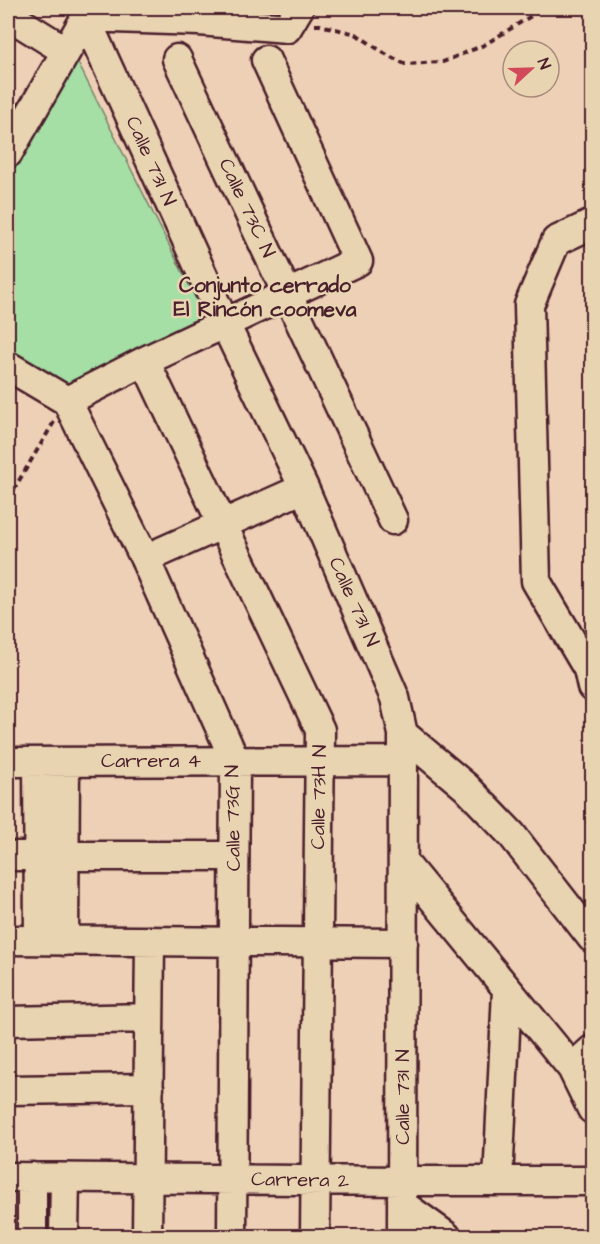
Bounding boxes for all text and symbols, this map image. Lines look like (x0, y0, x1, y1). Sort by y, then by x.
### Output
north arrow (501, 39, 561, 99)
text: N (532, 55, 556, 73)
street label: Calle 73I N (119, 112, 183, 210)
street label: Calle 73C N (212, 154, 282, 262)
district label: Conjunto cerrado El Rincón coomeva (174, 271, 357, 324)
street label: Calle 73I N (322, 553, 386, 651)
street label: Calle 73H N (304, 744, 334, 850)
street label: Carrera 4 (101, 747, 201, 775)
street label: Calle 73G N (218, 765, 248, 871)
street label: Calle 73I N (389, 1049, 417, 1145)
street label: Carrera 2 (251, 1165, 350, 1195)

